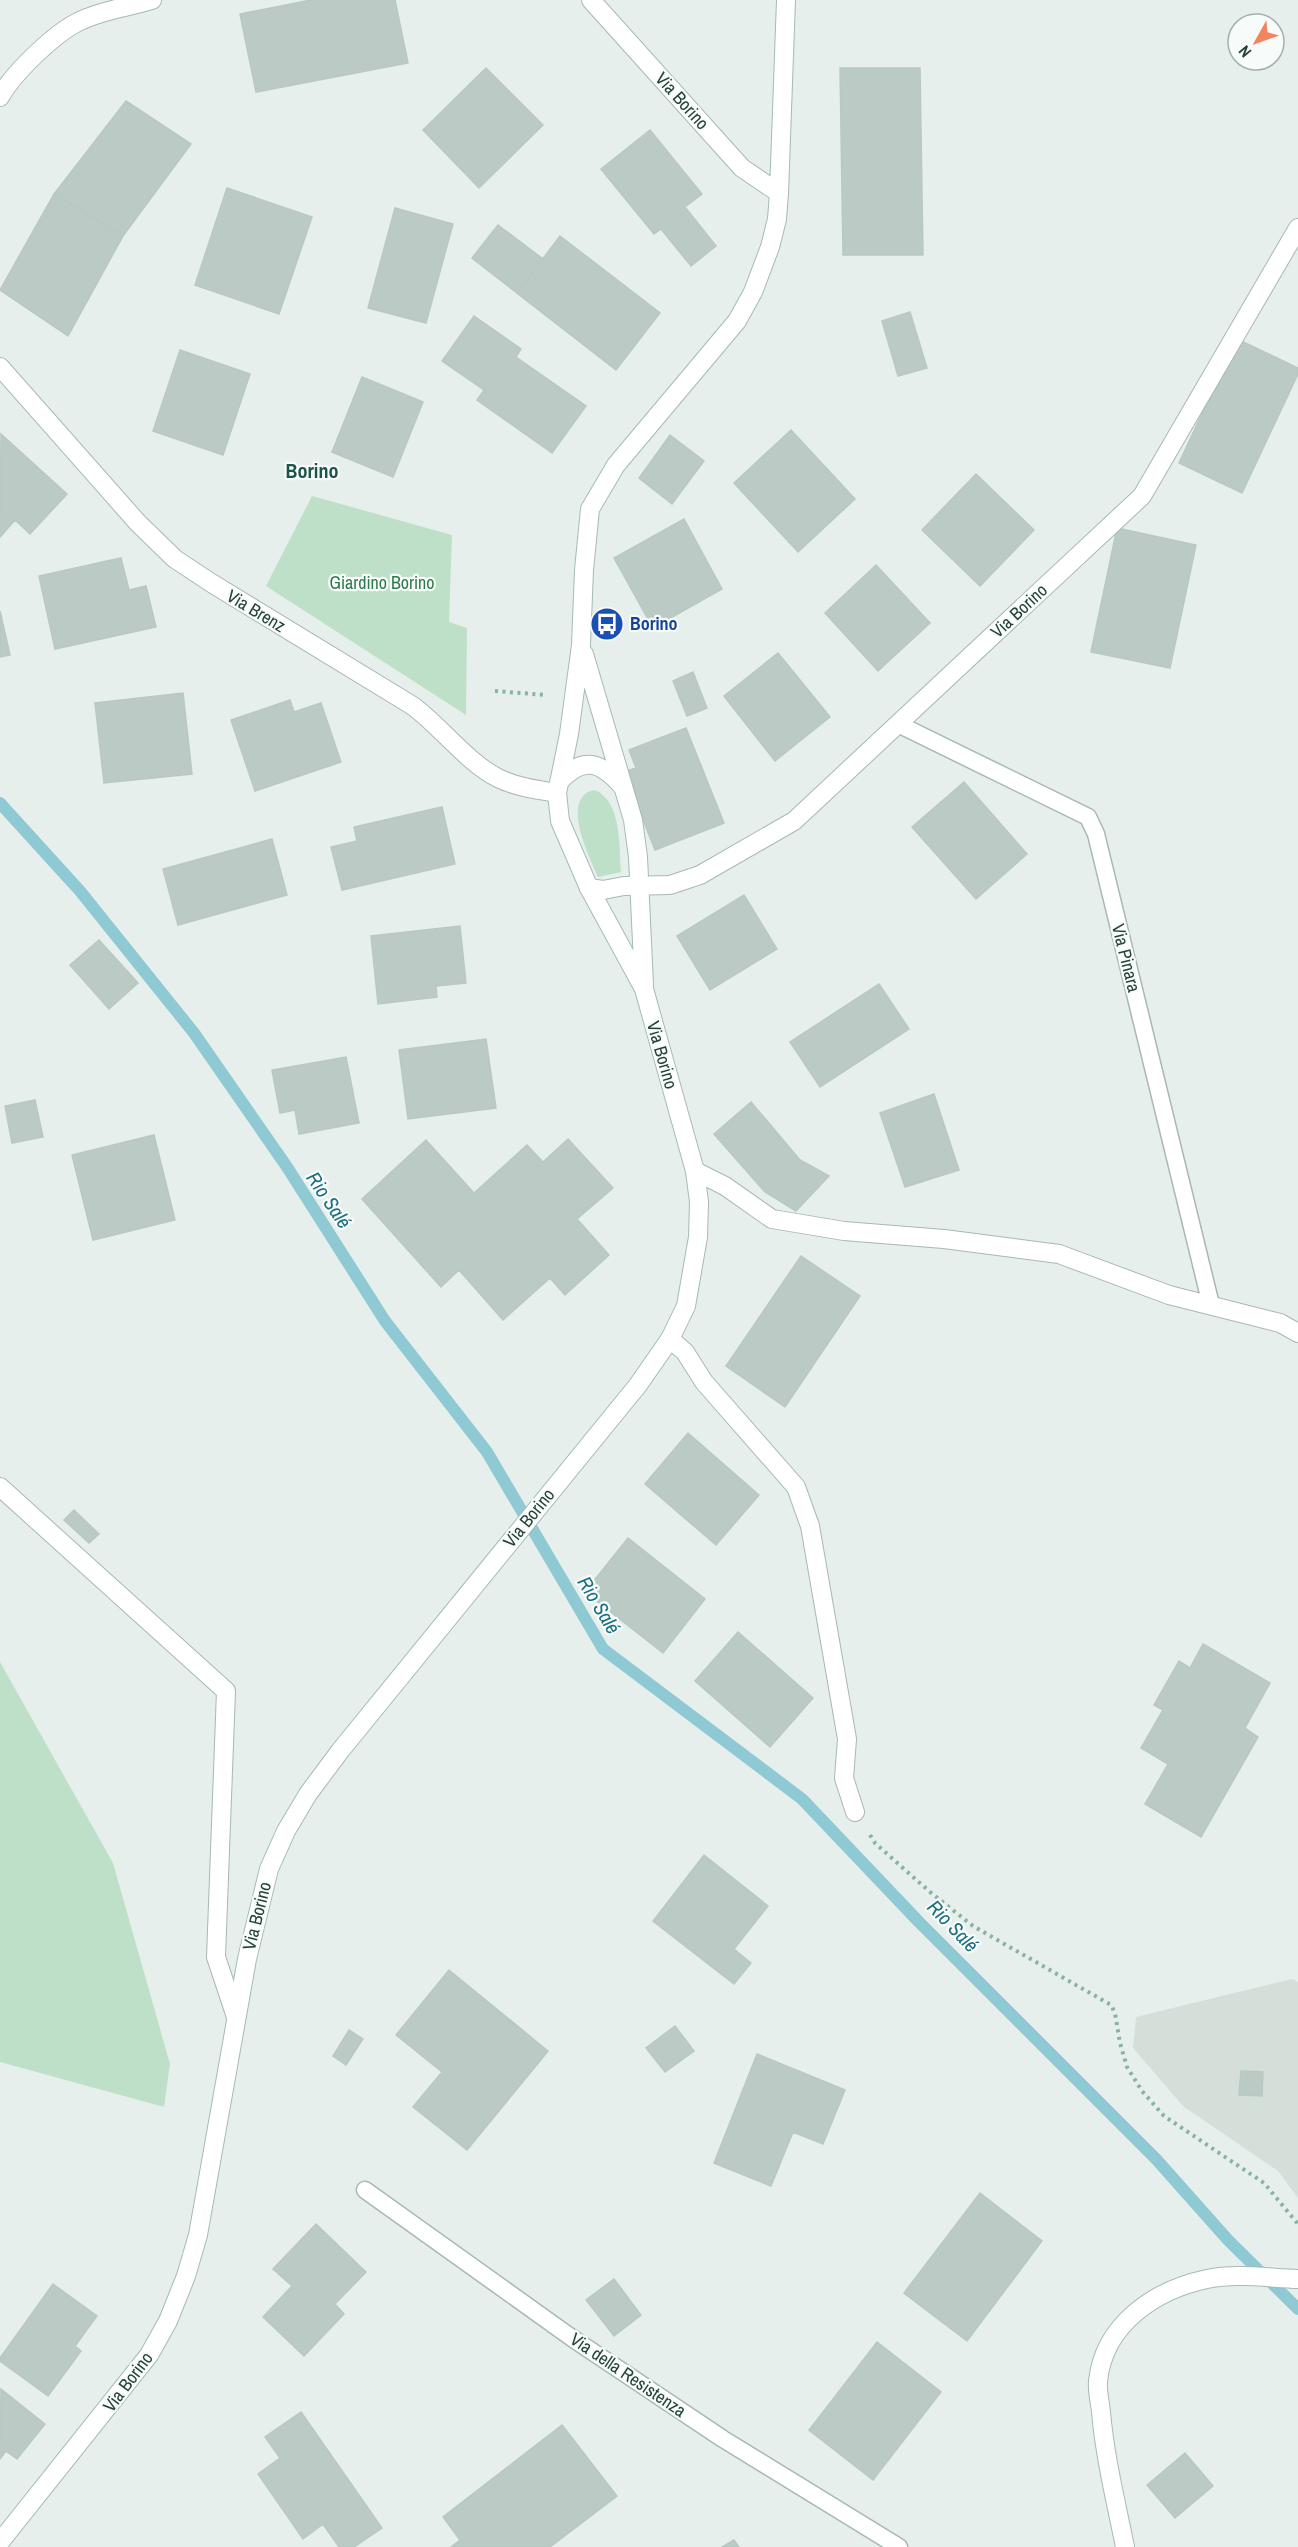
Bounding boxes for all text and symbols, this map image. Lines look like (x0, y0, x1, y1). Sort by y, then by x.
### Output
north arrow (1226, 12, 1286, 72)
text: N (1233, 41, 1256, 62)
street label: Via Borino (650, 66, 715, 135)
district label: Borino (286, 457, 338, 484)
park label: Giardino Borino (329, 570, 435, 595)
street label: Via Borino (985, 578, 1053, 643)
street label: Via Brenz (222, 583, 290, 638)
bus stop icon: Borino (589, 606, 625, 642)
place label: Borino (630, 611, 678, 636)
street label: Via Pinara (1106, 921, 1147, 995)
street label: Via Borino (641, 1018, 684, 1092)
water label: Rio Salé (301, 1166, 358, 1233)
street label: Via Borino (497, 1483, 560, 1553)
water label: Rio Salé (572, 1571, 627, 1639)
street label: Via Borino (236, 1879, 277, 1953)
water label: Rio Salé (922, 1894, 985, 1958)
street label: Via della Resistenza (565, 2326, 691, 2423)
street label: Via Borino (97, 2346, 158, 2417)

